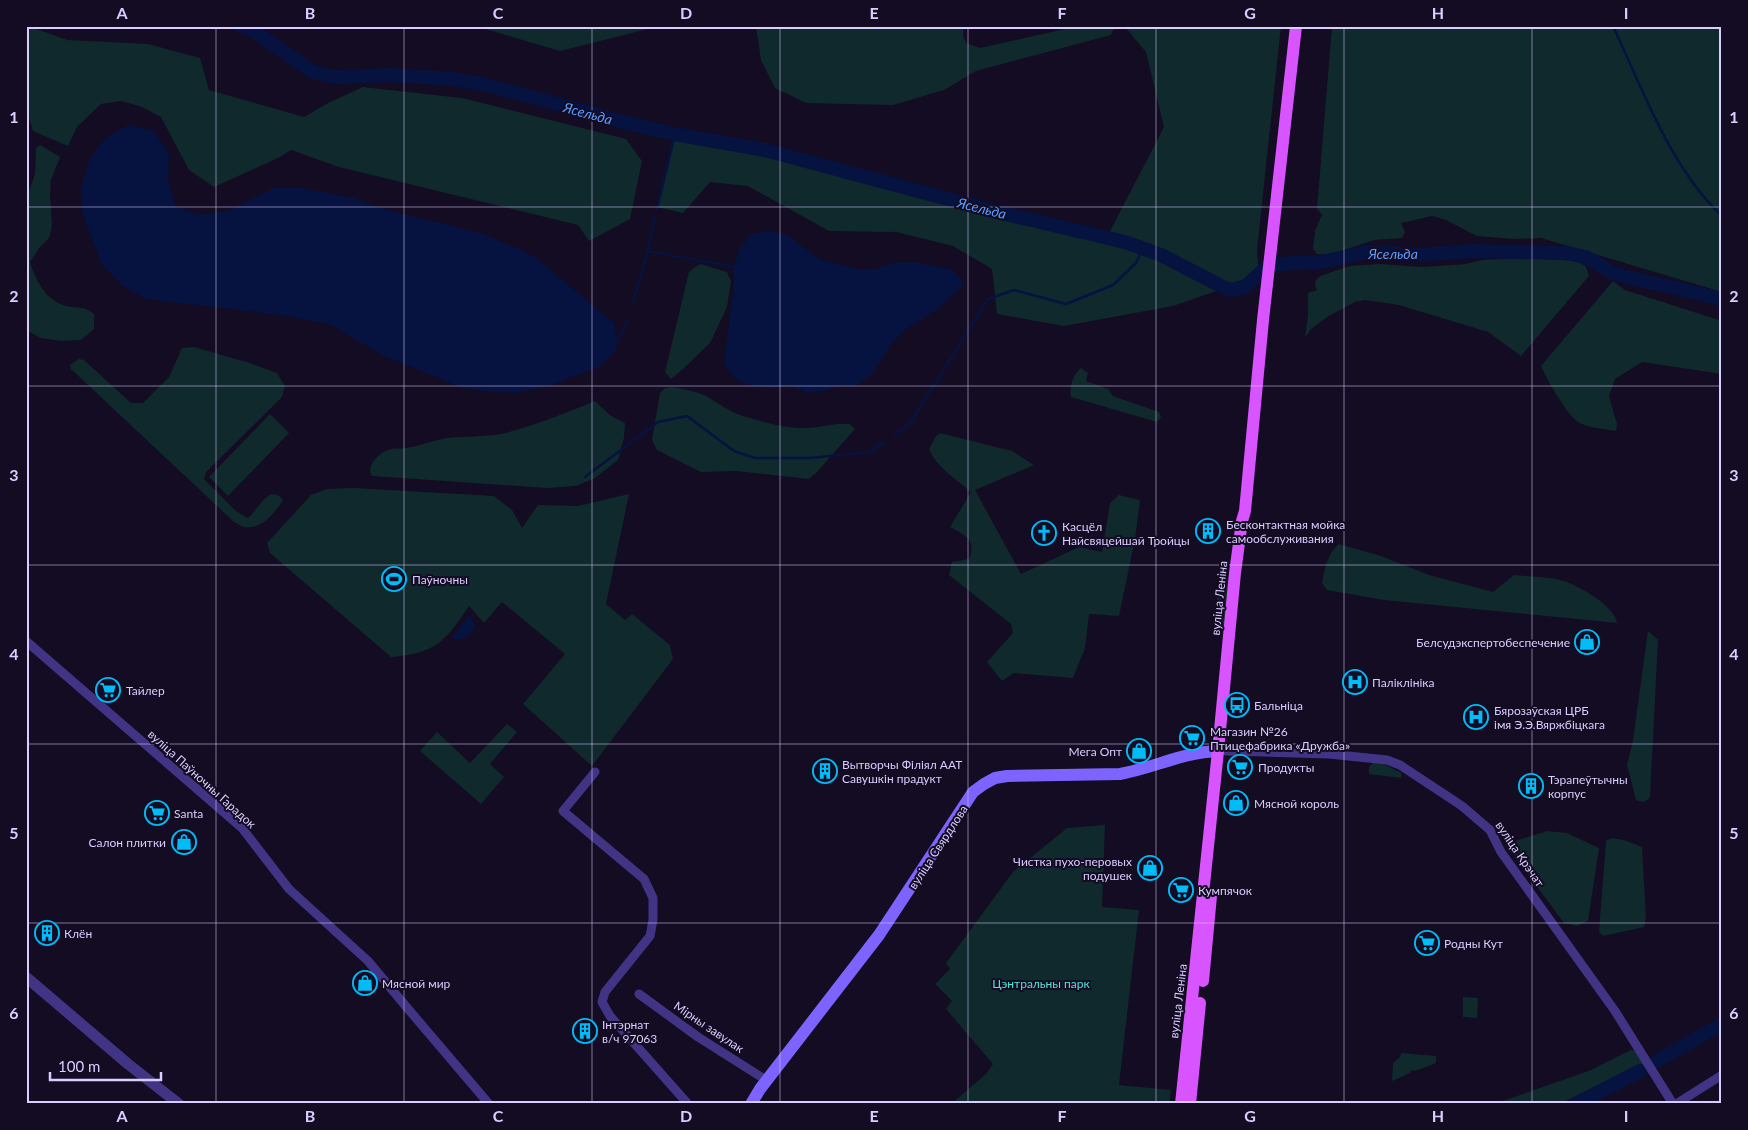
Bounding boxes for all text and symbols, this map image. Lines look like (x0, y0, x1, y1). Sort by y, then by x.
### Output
text: A (115, 3, 128, 22)
text: B (305, 3, 315, 22)
text: C (493, 3, 504, 22)
text: D (680, 3, 692, 22)
text: E (869, 3, 879, 22)
text: F (1057, 3, 1067, 22)
text: G (1244, 3, 1256, 22)
text: H (1432, 3, 1444, 22)
text: I (1624, 3, 1628, 22)
water label: Ясельда (561, 98, 614, 128)
text: 1 (9, 107, 19, 126)
text: 1 (1729, 107, 1739, 126)
water label: Ясельда (955, 193, 1008, 222)
water label: Ясельда (1367, 245, 1418, 262)
text: 2 (9, 286, 19, 305)
text: 2 (1729, 286, 1739, 305)
text: 3 (9, 465, 19, 484)
text: 3 (1729, 465, 1739, 484)
place label: Бесконтактная мойка самообслуживания (1226, 517, 1345, 546)
building icon: Бесконтактная мойка самообслуживания (1195, 518, 1221, 544)
place label: Касцёл Найсвяцейшай Тройцы (1062, 519, 1190, 548)
church icon: Касцёл Найсвяцейшай Тройцы (1031, 520, 1057, 546)
street label: вуліца Леніна (1208, 560, 1230, 636)
sports icon: Паўночны (381, 566, 407, 592)
place label: Паўночны (412, 572, 468, 587)
shop icon: Белсудэкспертобеспечение (1574, 629, 1600, 655)
place label: Белсудэкспертобеспечение (1416, 635, 1570, 650)
text: 4 (9, 644, 19, 663)
text: 4 (1729, 644, 1739, 663)
hospital icon: Паліклініка (1342, 669, 1368, 695)
place label: Паліклініка (1372, 675, 1434, 690)
supermarket icon: Тайлер (95, 677, 121, 703)
place label: Тайлер (126, 683, 165, 698)
bus stop icon: Бальніца (1224, 692, 1250, 718)
place label: Бальніца (1254, 698, 1303, 713)
place label: Бярозаўская ЦРБ імя Э.Э.Вяржбіцкага (1494, 703, 1605, 732)
hospital icon: Бярозаўская ЦРБ імя Э.Э.Вяржбіцкага (1463, 704, 1489, 730)
place label: Магазин №26 Птицефабрика «Дружба» (1210, 724, 1350, 753)
supermarket icon: Магазин №26 Птицефабрика «Дружба» (1179, 725, 1205, 751)
street label: вуліца Паўночны Гарадок (145, 727, 260, 832)
shop icon: Мега Опт (1126, 738, 1152, 764)
place label: Мега Опт (1068, 744, 1122, 759)
supermarket icon: Продукты (1227, 754, 1253, 780)
place label: Вытворчы Філіял ААТ Савушкін прадукт (842, 757, 962, 786)
building icon: Вытворчы Філіял ААТ Савушкін прадукт (812, 758, 838, 784)
place label: Продукты (1258, 760, 1314, 775)
place label: Тэрапеўтычны корпус (1548, 772, 1628, 801)
building icon: Тэрапеўтычны корпус (1518, 773, 1544, 799)
shop icon: Мясной король (1223, 790, 1249, 816)
place label: Мясной король (1254, 796, 1339, 811)
supermarket icon: Santa (144, 800, 170, 826)
street label: вуліца Свярдлова (905, 802, 971, 892)
place label: Santa (174, 806, 203, 821)
street label: вуліца Крэчат (1493, 818, 1547, 890)
text: 5 (9, 823, 19, 842)
text: 5 (1729, 823, 1739, 842)
shop icon: Салон плитки (171, 829, 197, 855)
place label: Салон плитки (89, 835, 166, 850)
place label: Чистка пухо-перовых подушек (1013, 854, 1133, 883)
shop icon: Чистка пухо-перовых подушек (1137, 855, 1163, 881)
supermarket icon: Кумпячок (1168, 877, 1194, 903)
place label: Кумпячок (1198, 883, 1253, 898)
building icon: Клён (34, 920, 60, 946)
place label: Клён (64, 926, 92, 941)
supermarket icon: Родны Кут (1414, 930, 1440, 956)
place label: Родны Кут (1444, 936, 1503, 951)
street label: вуліца Леніна (1166, 963, 1190, 1039)
shop icon: Мясной мир (352, 970, 378, 996)
place label: Мясной мир (382, 976, 451, 991)
park label: Цэнтральны парк (992, 976, 1091, 991)
street label: Мірны завулак (671, 998, 747, 1056)
text: 6 (9, 1003, 19, 1022)
text: 6 (1729, 1003, 1739, 1022)
place label: Інтэрнат в/ч 97063 (602, 1017, 657, 1046)
building icon: Інтэрнат в/ч 97063 (572, 1018, 598, 1044)
scale bar (50, 1050, 161, 1082)
text: 100 m (58, 1057, 100, 1075)
text: A (115, 1106, 128, 1125)
text: B (305, 1106, 315, 1125)
text: C (493, 1106, 504, 1125)
text: D (680, 1106, 692, 1125)
text: E (869, 1106, 879, 1125)
text: F (1057, 1106, 1067, 1125)
text: G (1244, 1106, 1256, 1125)
text: H (1432, 1106, 1444, 1125)
text: I (1624, 1106, 1628, 1125)

